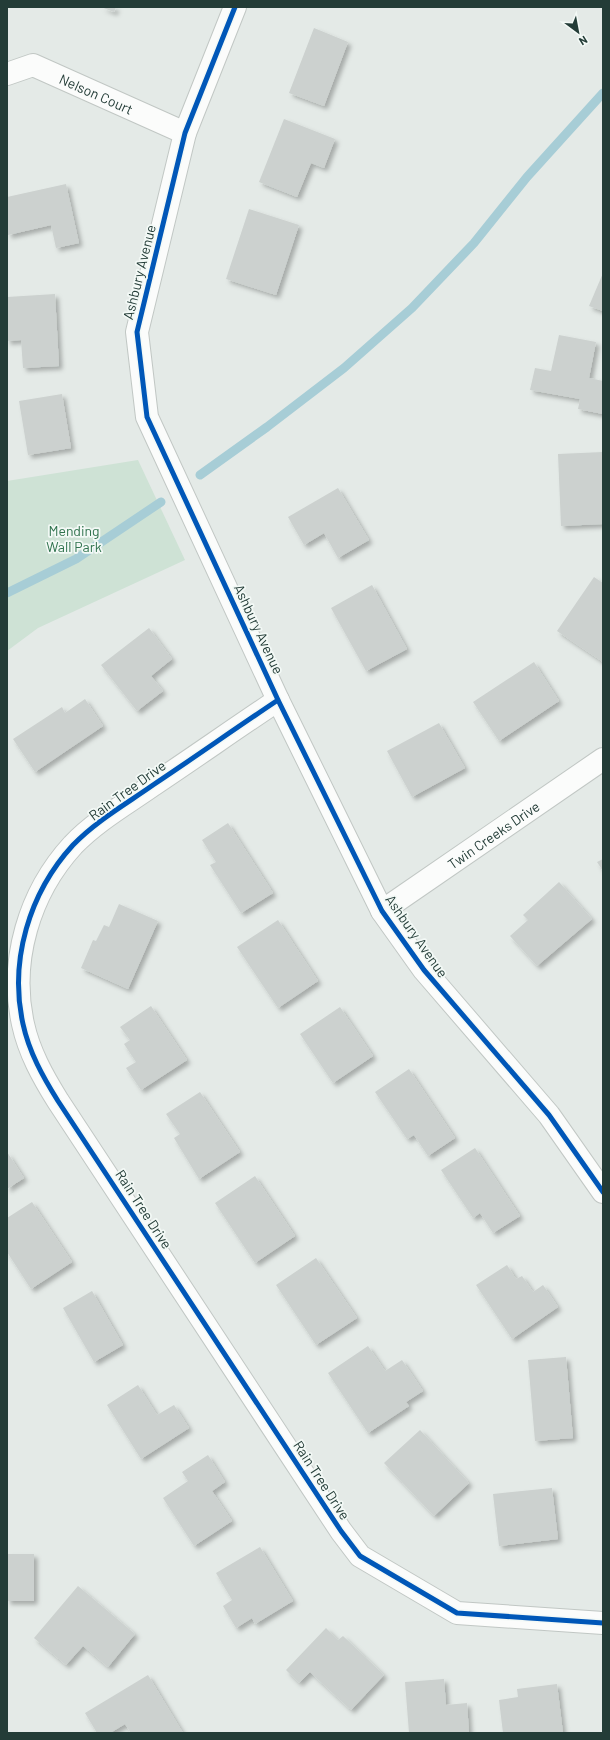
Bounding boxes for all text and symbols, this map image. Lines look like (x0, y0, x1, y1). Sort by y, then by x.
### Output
north arrow (558, 12, 598, 52)
text: N (577, 33, 590, 48)
street label: Nelson Court (57, 69, 136, 117)
street label: Ashbury Avenue (119, 223, 159, 321)
park label: Mending Wall Park (46, 522, 102, 555)
street label: Ashbury Avenue (231, 581, 287, 677)
street label: Rain Tree Drive (85, 756, 169, 824)
street label: Twin Creeks Drive (444, 797, 542, 872)
street label: Ashbury Avenue (382, 891, 452, 981)
street label: Rain Tree Drive (112, 1166, 176, 1252)
street label: Rain Tree Drive (290, 1437, 354, 1523)

